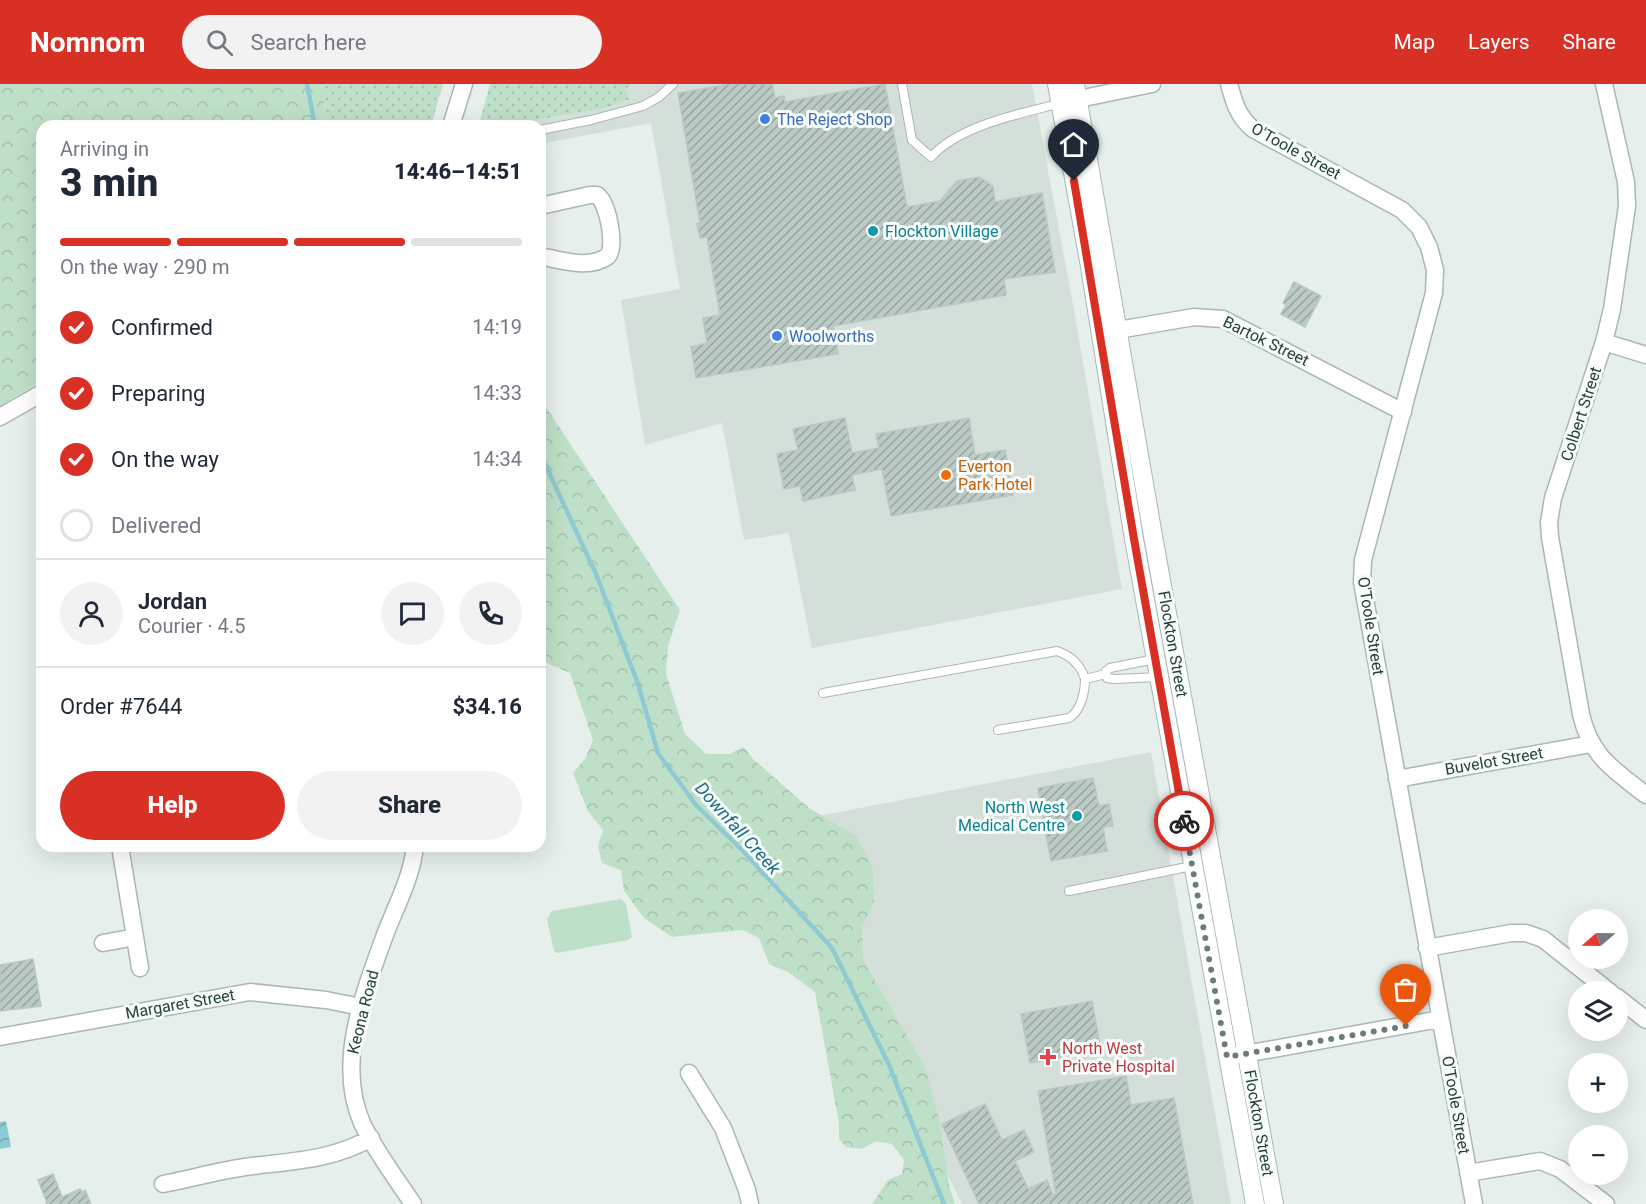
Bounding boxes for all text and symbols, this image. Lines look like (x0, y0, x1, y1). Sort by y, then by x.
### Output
search box (182, 15, 602, 69)
text: Nomnom (30, 26, 146, 59)
icon: search (203, 26, 236, 59)
text: Search here (251, 30, 366, 55)
text: Map (1393, 30, 1435, 54)
text: Layers (1468, 30, 1529, 54)
text: Share (1562, 30, 1616, 54)
place label: The Reject Shop (777, 110, 892, 129)
marker: The Reject Shop (758, 112, 772, 126)
pin (1048, 119, 1099, 181)
street label: O'Toole Street (1248, 119, 1344, 183)
icon: home (1057, 128, 1090, 161)
text: Arriving in (60, 137, 149, 161)
text: 14:46–14:51 (394, 159, 522, 184)
text: 3 min (60, 160, 158, 206)
place label: Flockton Village (885, 222, 998, 241)
marker: Flockton Village (866, 224, 880, 238)
text: On the way · 290 m (60, 255, 229, 279)
icon: check (60, 311, 93, 344)
street label: Bartok Street (1220, 312, 1312, 370)
text: Confirmed (111, 315, 213, 340)
text: 14:19 (472, 315, 522, 339)
place label: Woolworths (789, 327, 874, 346)
marker: Woolworths (770, 329, 784, 343)
street label: Colbert Street (1557, 364, 1605, 464)
icon: check (60, 377, 93, 410)
text: Preparing (111, 381, 205, 406)
text: 14:33 (472, 381, 522, 405)
icon: check (60, 443, 93, 476)
text: On the way (111, 447, 219, 472)
text: 14:34 (472, 447, 522, 471)
place label: Everton Park Hotel (958, 457, 1032, 494)
marker: Everton Park Hotel (939, 468, 953, 482)
text: Delivered (111, 513, 201, 538)
street label: O'Toole Street (1354, 575, 1388, 677)
button: person (60, 582, 123, 645)
button: chat (381, 582, 444, 645)
button: phone (459, 582, 522, 645)
text: Jordan (138, 589, 207, 614)
street label: Flockton Street (1154, 589, 1192, 699)
text: Courier · 4.5 (138, 614, 245, 638)
text: Order #7644 (60, 694, 182, 719)
text: $34.16 (453, 694, 522, 719)
street label: Buvelot Street (1443, 743, 1545, 779)
button: Help (60, 771, 285, 840)
button: Share (297, 771, 522, 840)
water label: Downfall Creek (691, 777, 786, 879)
courier (1154, 791, 1214, 851)
place label: North West Medical Centre (958, 798, 1065, 835)
icon: bike (1168, 805, 1201, 838)
marker: North West Medical Centre (1070, 809, 1084, 823)
north arrow (1568, 909, 1628, 969)
map controls (1568, 909, 1628, 1185)
pin (1380, 964, 1431, 1026)
street label: Keona Road (343, 968, 383, 1056)
icon: bag (1389, 973, 1422, 1006)
button: layers (1568, 981, 1628, 1041)
street label: Margaret Street (124, 985, 236, 1023)
place label: North West Private Hospital (1062, 1039, 1175, 1076)
marker: North West Private Hospital (1039, 1048, 1057, 1066)
button: + (1568, 1053, 1628, 1113)
street label: O'Toole Street (1438, 1054, 1474, 1156)
street label: Flockton Street (1240, 1068, 1278, 1178)
button: − (1568, 1125, 1628, 1185)

